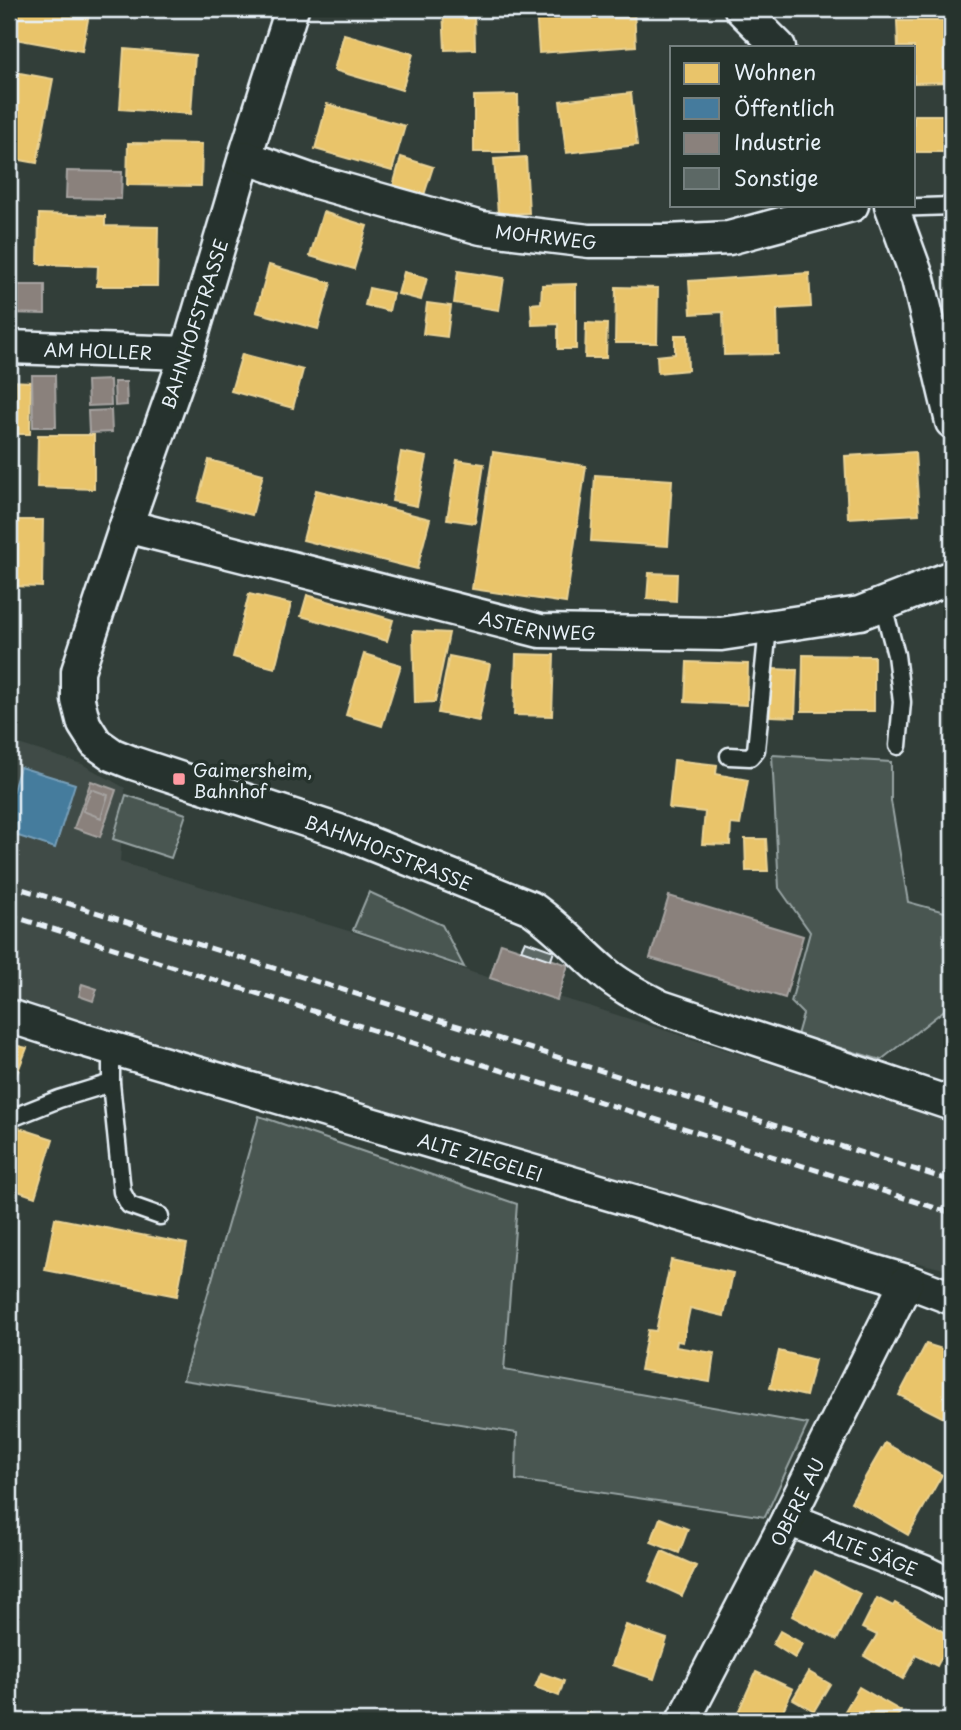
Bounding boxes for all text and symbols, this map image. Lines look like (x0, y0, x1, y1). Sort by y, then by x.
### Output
legend (670, 46, 916, 206)
text: Wohnen (734, 55, 816, 87)
text: Öffentlich (734, 91, 835, 123)
text: Industrie (734, 125, 821, 157)
text: Sonstige (734, 161, 818, 193)
street label: MOHRWEG (494, 216, 597, 255)
street label: BAHNHOFSTRASSE (154, 235, 234, 413)
street label: AM HOLLER (43, 335, 153, 365)
street label: ASTERNWEG (477, 603, 596, 645)
place label: Gaimersheim, Bahnhof (193, 756, 313, 804)
marker: Gaimersheim, Bahnhof (171, 771, 187, 787)
street label: BAHNHOFSTRASSE (301, 807, 476, 897)
street label: ALTE ZIEGELEI (415, 1125, 546, 1187)
street label: OBERE AU (763, 1453, 830, 1551)
street label: ALTE SÄGE (820, 1521, 922, 1582)

